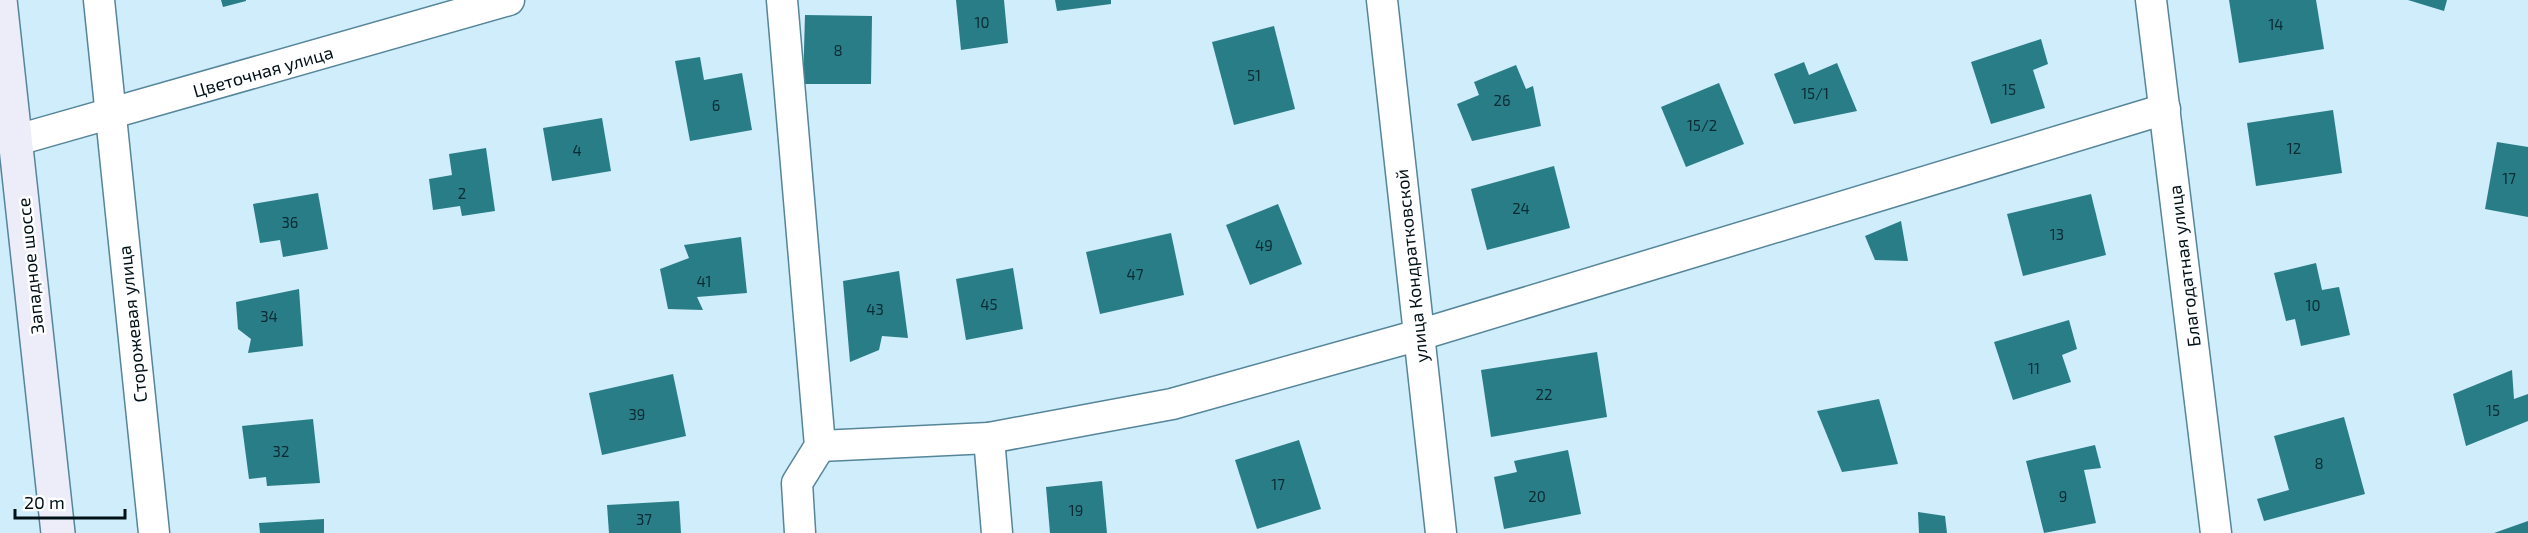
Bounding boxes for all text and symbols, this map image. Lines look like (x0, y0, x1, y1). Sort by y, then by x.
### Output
house number: 10 (974, 13, 990, 31)
house number: 14 (2268, 15, 2284, 33)
street label: Цветочная улица (190, 40, 336, 102)
house number: 8 (833, 41, 843, 59)
house number: 51 (1247, 66, 1261, 84)
house number: 15 (2002, 80, 2016, 98)
house number: 15/1 (1801, 84, 1829, 102)
house number: 26 (1493, 91, 1511, 109)
house number: 6 (712, 96, 720, 114)
house number: 15/2 (1687, 116, 1717, 134)
house number: 12 (2287, 139, 2301, 157)
house number: 4 (572, 141, 582, 159)
street label: улица Кондратковской (1390, 168, 1432, 364)
house number: 17 (2502, 169, 2516, 187)
house number: 2 (458, 184, 466, 202)
street label: Благодатная улица (2163, 184, 2205, 348)
street label: Западное шоссе (12, 197, 48, 335)
house number: 24 (1512, 199, 1530, 217)
house number: 36 (282, 213, 298, 231)
house number: 13 (2050, 225, 2064, 243)
house number: 49 (1255, 236, 1273, 254)
street label: Сторожевая улица (113, 244, 151, 404)
house number: 47 (1127, 265, 1144, 283)
house number: 41 (696, 272, 712, 290)
house number: 45 (980, 295, 998, 313)
house number: 10 (2305, 296, 2321, 314)
house number: 43 (866, 300, 884, 318)
house number: 34 (260, 307, 278, 325)
house number: 11 (2028, 359, 2040, 377)
house number: 22 (1536, 385, 1552, 403)
house number: 15 (2486, 401, 2500, 419)
house number: 39 (629, 405, 645, 423)
house number: 32 (273, 442, 289, 460)
house number: 8 (2314, 454, 2324, 472)
house number: 17 (1271, 475, 1285, 493)
scale bar (15, 482, 124, 520)
house number: 20 (1528, 487, 1546, 505)
house number: 9 (2059, 487, 2067, 505)
text: 20 m (24, 491, 65, 513)
house number: 19 (1069, 501, 1083, 519)
house number: 37 (636, 510, 652, 528)

